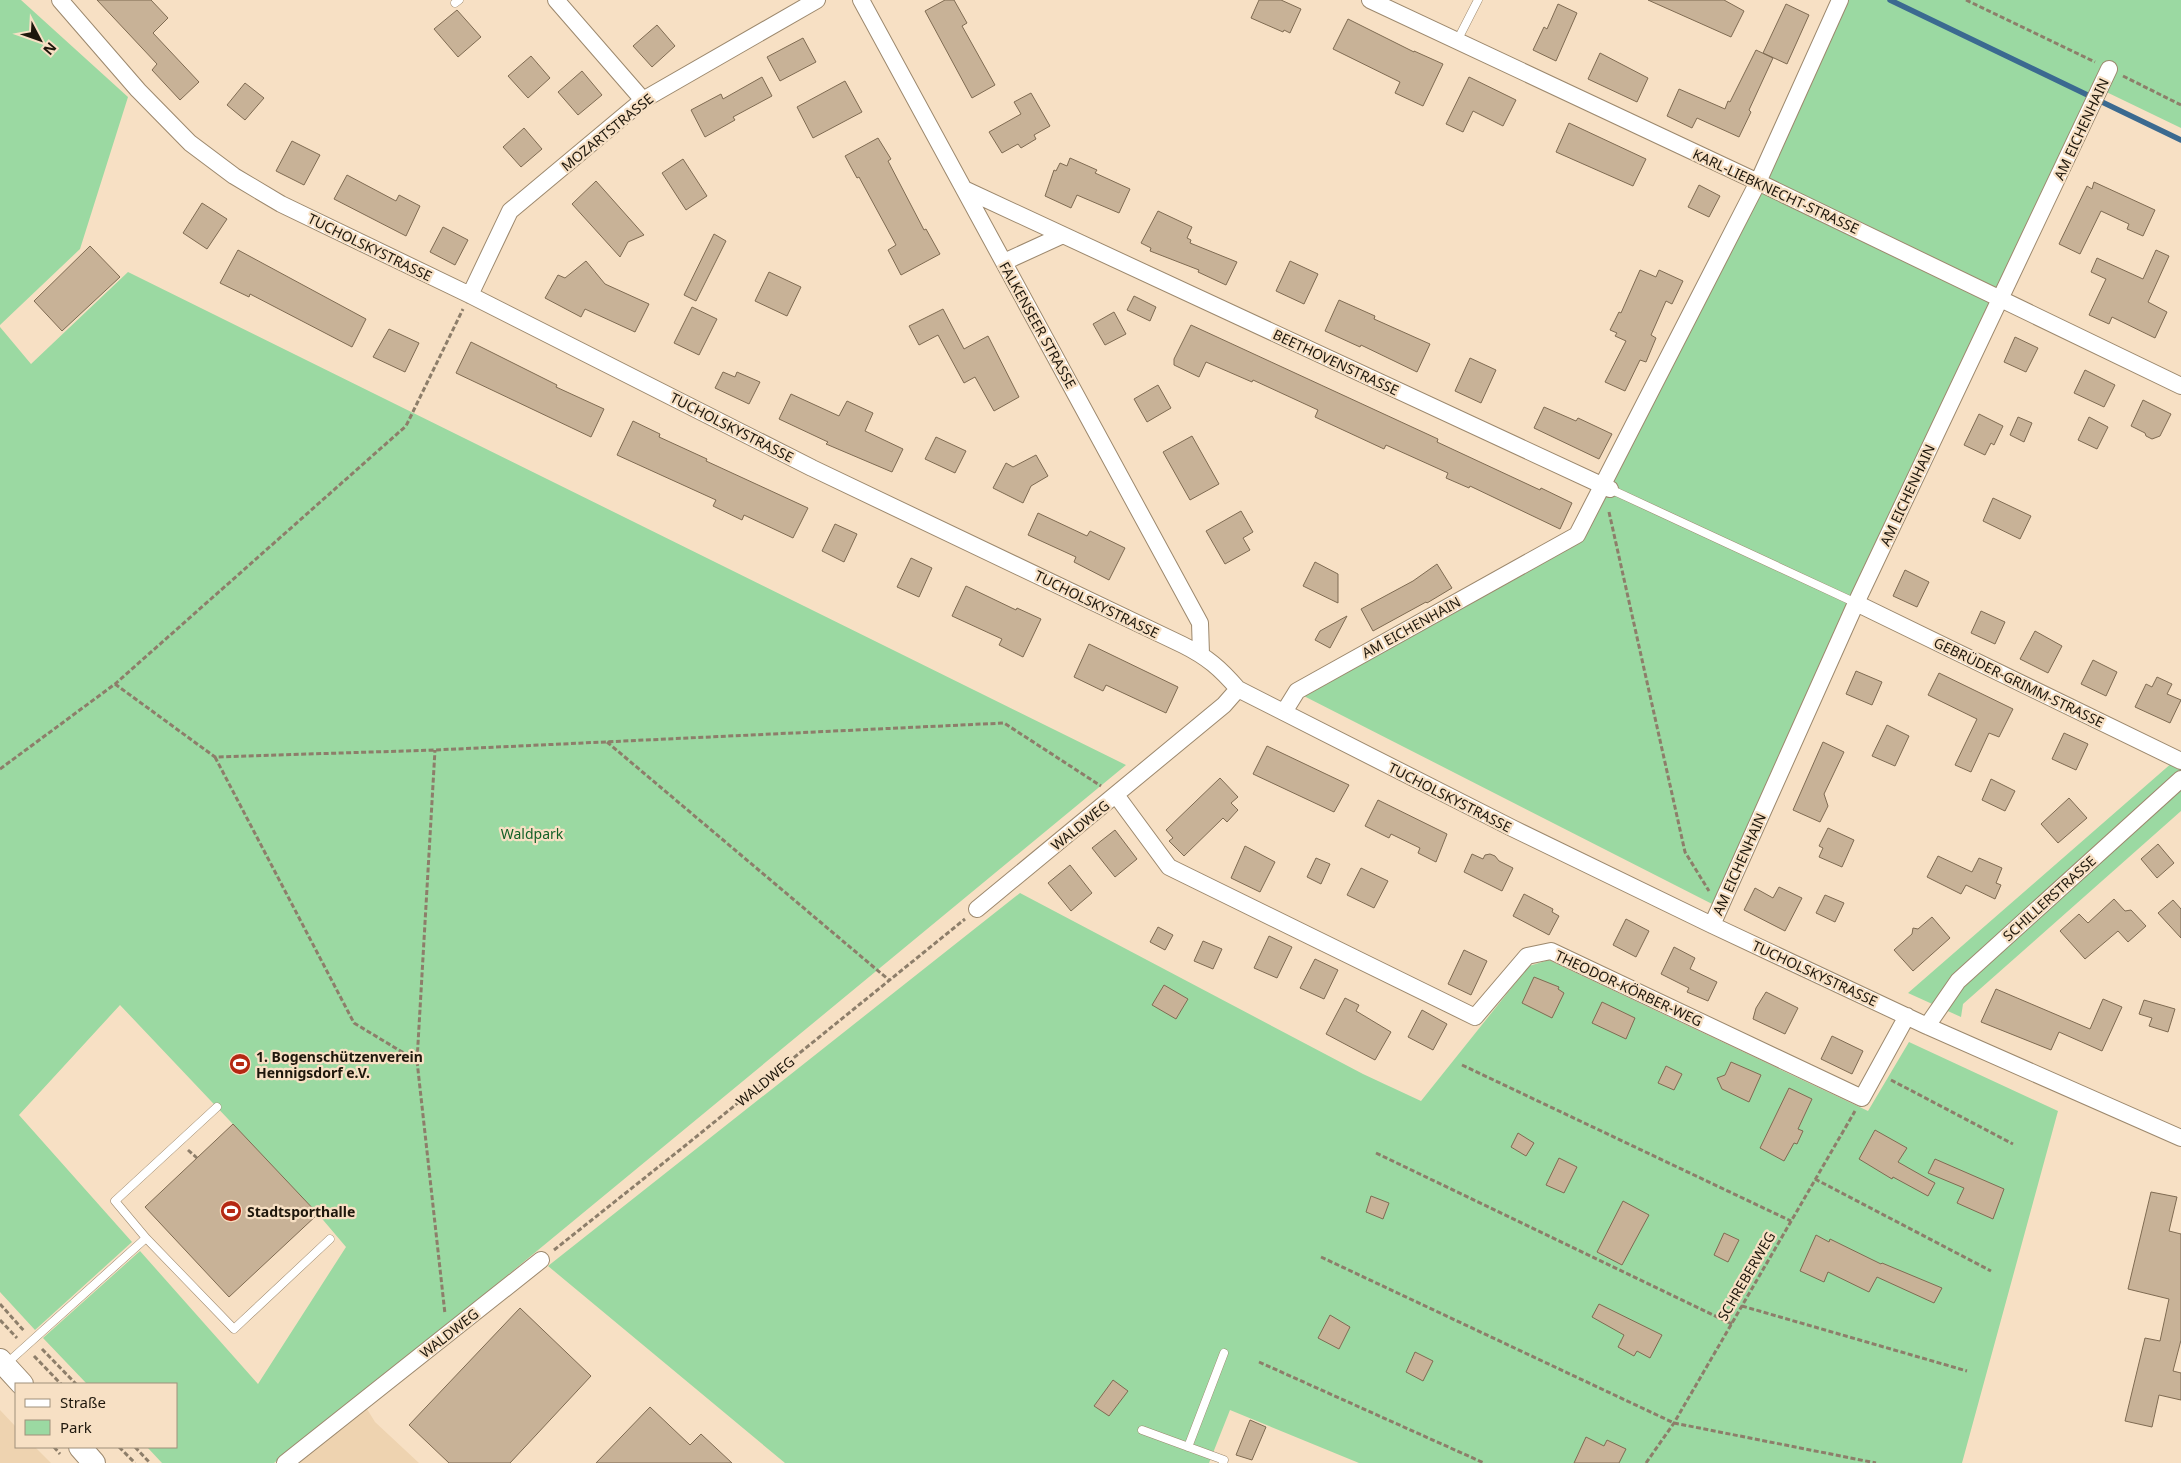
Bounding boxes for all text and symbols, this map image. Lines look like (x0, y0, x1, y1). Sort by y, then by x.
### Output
north arrow (15, 15, 65, 65)
text: N (39, 38, 61, 59)
street label: AM EICHENHAIN (2049, 75, 2113, 183)
street label: MOZARTSTRASSE (557, 89, 657, 175)
street label: KARL-LIEBKNECHT-STRASSE (1690, 144, 1862, 238)
street label: TUCHOLSKYSTRASSE (305, 209, 435, 285)
street label: FALKENSEER STRASSE (995, 258, 1081, 392)
street label: BEETHOVENSTRASSE (1270, 324, 1402, 400)
street label: TUCHOLSKYSTRASSE (667, 388, 797, 466)
street label: AM EICHENHAIN (1875, 441, 1939, 549)
street label: TUCHOLSKYSTRASSE (1032, 566, 1162, 642)
street label: AM EICHENHAIN (1358, 592, 1464, 662)
street label: GEBRÜDER-GRIMM-STRASSE (1931, 632, 2107, 732)
street label: TUCHOLSKYSTRASSE (1385, 758, 1515, 836)
street label: WALDWEG (1047, 796, 1113, 854)
street label: AM EICHENHAIN (1708, 810, 1770, 918)
park label: Waldpark (501, 824, 564, 843)
street label: SCHILLERSTRASSE (1998, 851, 2100, 945)
street label: TUCHOLSKYSTRASSE (1749, 936, 1881, 1010)
street label: THEODOR-KÖRBER-WEG (1552, 946, 1706, 1030)
place label: 1. Bogenschützenverein Hennigsdorf e.V. (256, 1047, 423, 1082)
sports icon: 1. Bogenschützenverein Hennigsdorf e.V. (228, 1052, 252, 1076)
street label: WALDWEG (732, 1052, 798, 1110)
sports icon: Stadtsporthalle (219, 1199, 243, 1223)
place label: Stadtsporthalle (247, 1202, 355, 1221)
street label: SCHREBERWEG (1713, 1228, 1779, 1324)
street label: WALDWEG (416, 1304, 482, 1362)
legend (15, 1383, 178, 1448)
text: Straße (60, 1392, 106, 1412)
text: Park (60, 1417, 92, 1437)

